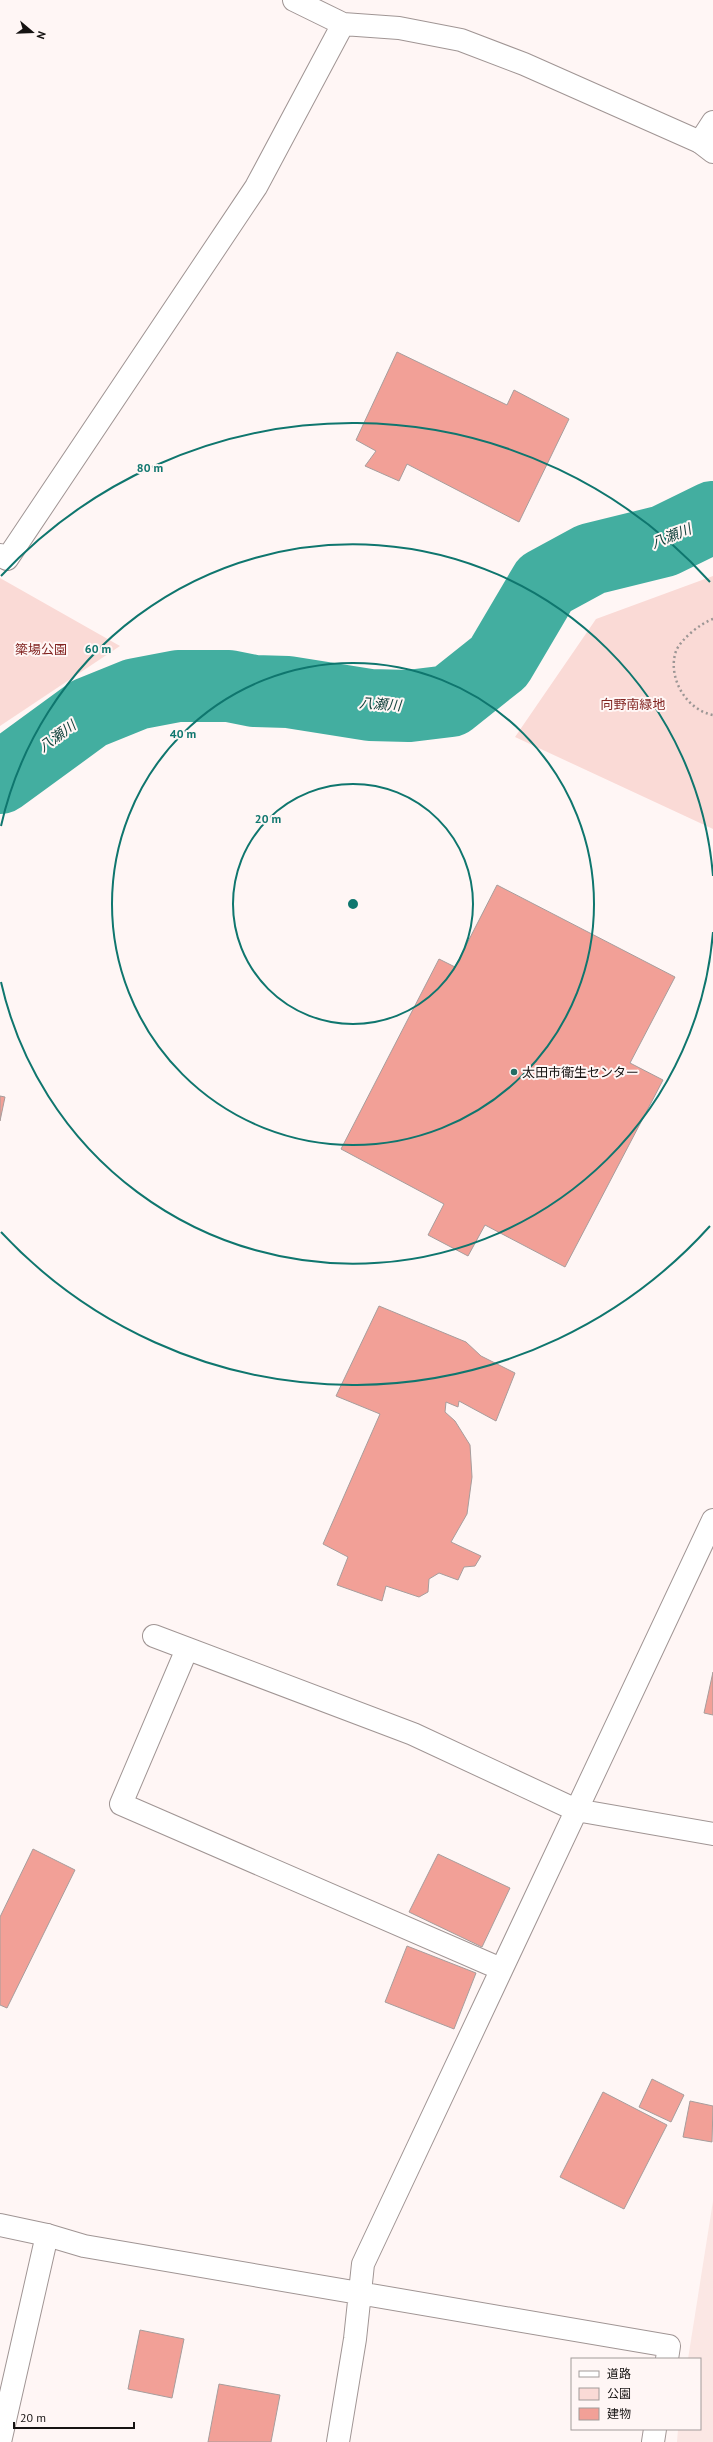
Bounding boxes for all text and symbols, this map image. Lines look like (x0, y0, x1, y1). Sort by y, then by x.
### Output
north arrow (12, 12, 52, 52)
text: N (34, 30, 49, 41)
text: 80 m (137, 460, 163, 475)
water label: 八瀬川 (648, 519, 696, 552)
park label: 簗場公園 (15, 641, 67, 658)
text: 60 m (85, 641, 111, 656)
water label: 八瀬川 (358, 694, 404, 715)
park label: 向野南緑地 (600, 696, 666, 713)
water label: 八瀬川 (35, 715, 81, 756)
text: 40 m (170, 726, 196, 741)
text: 20 m (255, 811, 281, 826)
centre of rings (346, 897, 360, 911)
place label: 太田市衛生センター (522, 1064, 639, 1081)
marker: 太田市衛生センター (509, 1067, 519, 1077)
legend (571, 2358, 701, 2430)
text: 道路 (607, 2366, 631, 2381)
text: 公園 (607, 2386, 631, 2401)
scale bar (14, 2404, 134, 2430)
text: 建物 (607, 2406, 631, 2421)
text: 20 m (20, 2410, 46, 2425)

